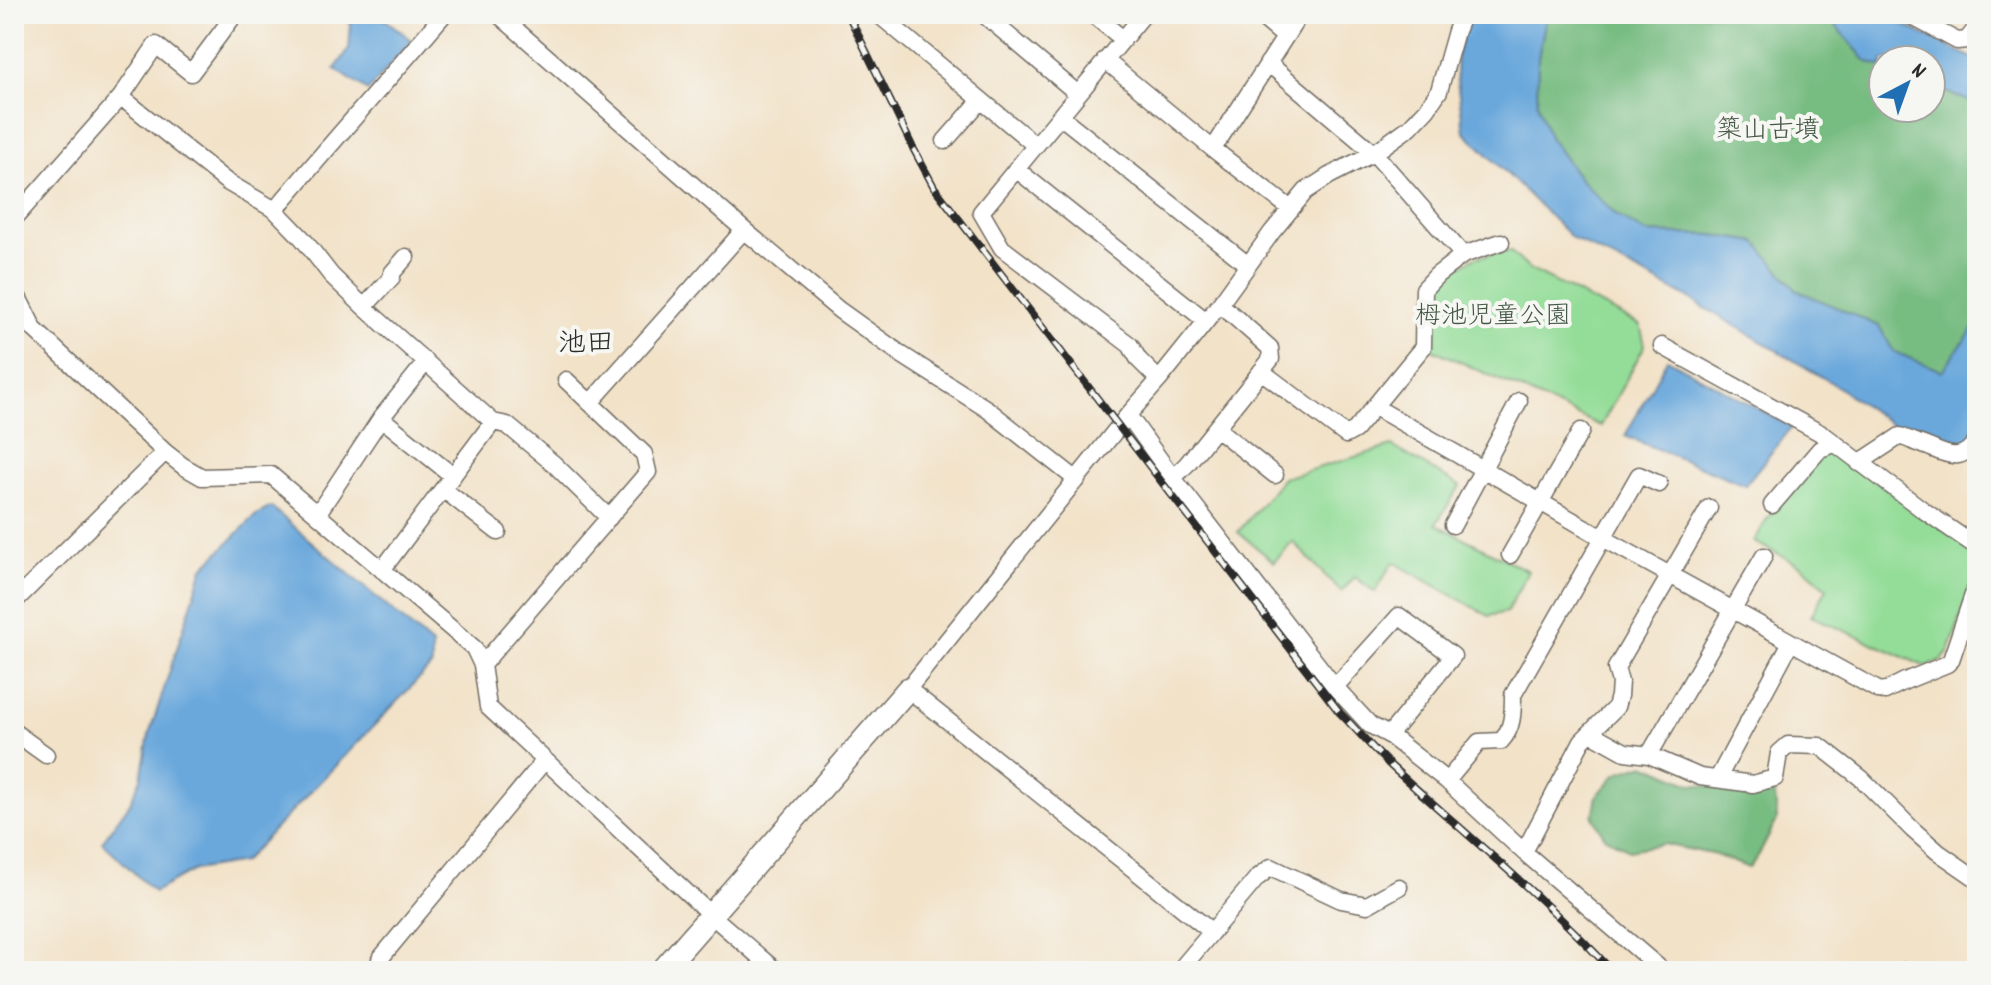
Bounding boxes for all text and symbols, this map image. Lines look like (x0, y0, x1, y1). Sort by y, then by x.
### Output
north arrow (1867, 44, 1947, 124)
text: N (1904, 56, 1932, 87)
park label: 築山古墳 (1716, 113, 1820, 150)
park label: 栂池児童公園 (1415, 299, 1571, 336)
district label: 池田 (558, 326, 614, 366)

